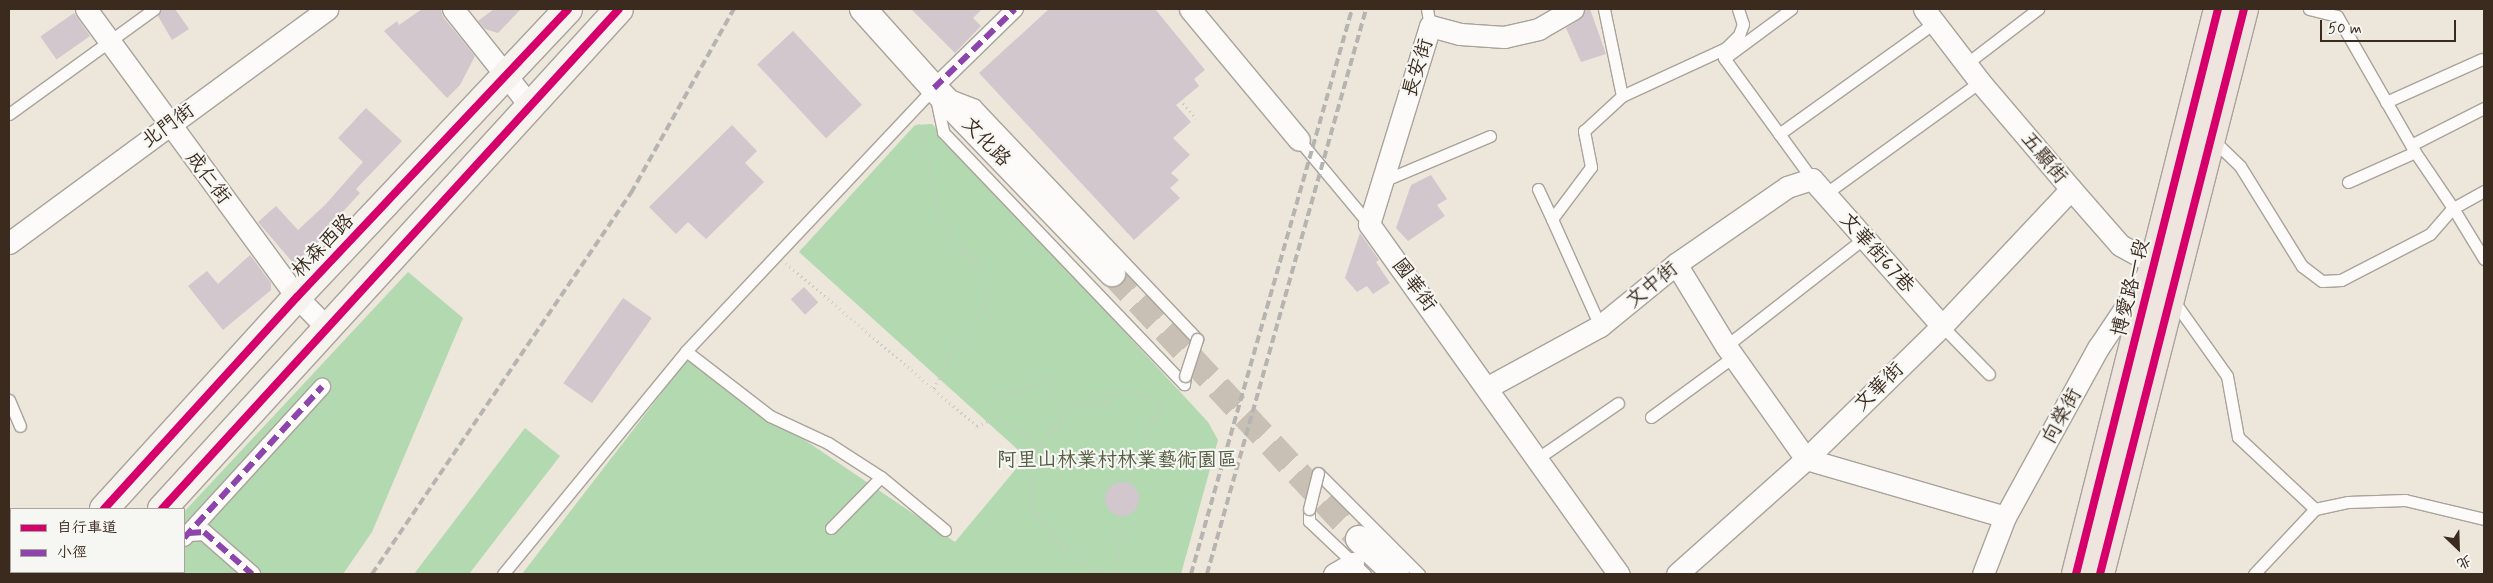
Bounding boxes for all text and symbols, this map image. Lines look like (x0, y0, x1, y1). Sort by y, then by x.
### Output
scale bar (2323, 10, 2459, 42)
text: 50 m (2328, 19, 2362, 39)
street label: 長安街 (1398, 36, 1438, 100)
street label: 北門街 (137, 99, 199, 153)
street label: 文化路 (957, 112, 1015, 172)
street label: 五顯街 (2016, 127, 2072, 189)
street label: 成仁街 (180, 147, 236, 209)
street label: 文華街67巷 (1835, 208, 1919, 298)
street label: 林森西路 (287, 209, 359, 283)
street label: 博愛路一段 (2107, 237, 2155, 339)
street label: 國華街 (1387, 254, 1441, 316)
street label: 文中街 (1621, 257, 1683, 313)
street label: 文華街 (1849, 358, 1909, 416)
street label: 向榮街 (2037, 384, 2087, 448)
park label: 阿里山林業村林業藝術園區 (997, 448, 1237, 472)
legend (10, 508, 185, 573)
text: 自行車道 (57, 518, 117, 538)
north arrow (2433, 523, 2483, 573)
text: 小徑 (57, 543, 87, 563)
text: 北 (2454, 551, 2474, 573)

